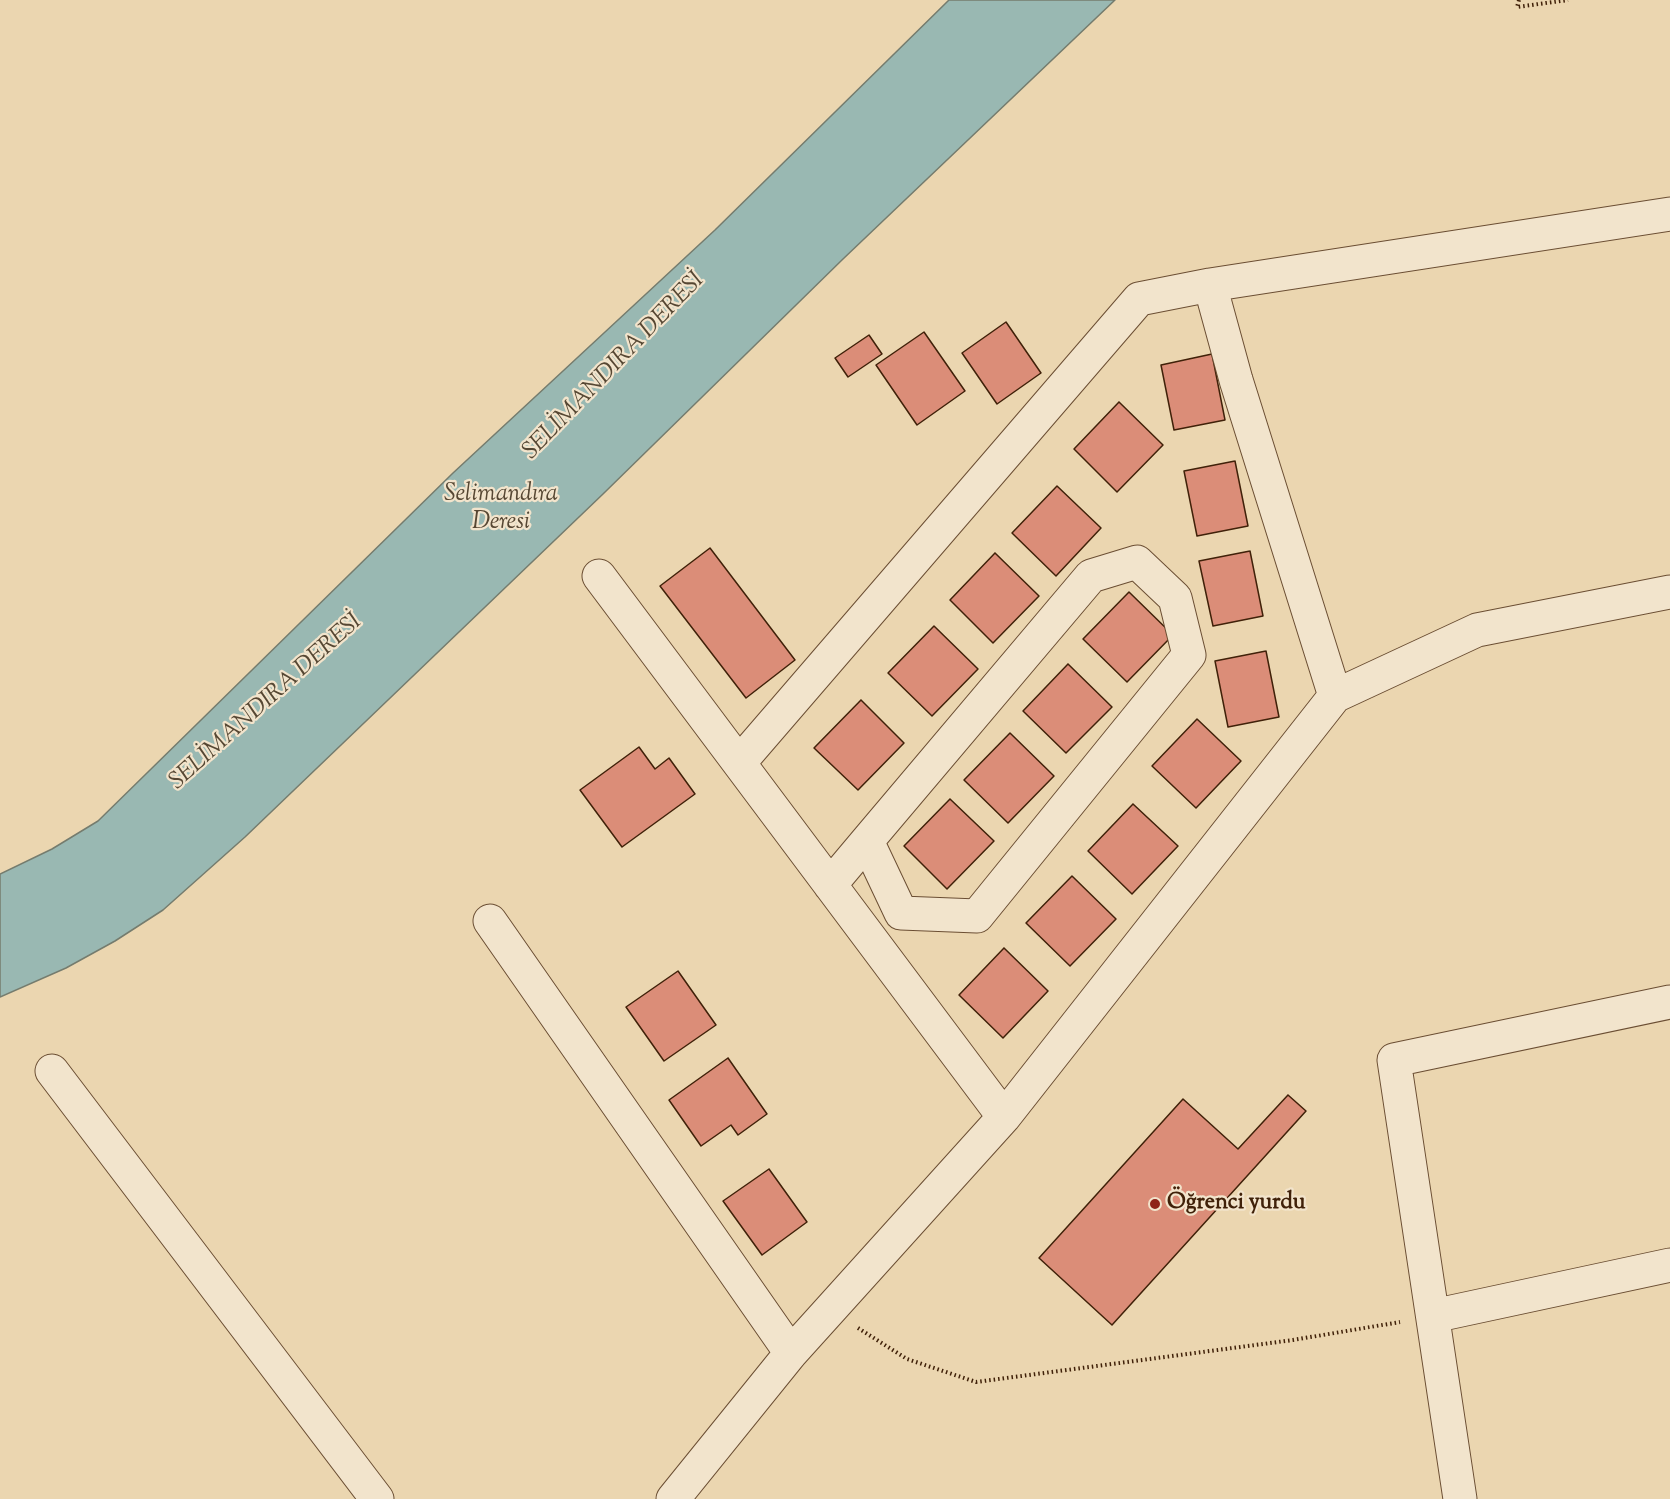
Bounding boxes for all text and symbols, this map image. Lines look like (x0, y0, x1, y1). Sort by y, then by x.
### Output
water label: SELİMANDIRA DERESİ (518, 267, 712, 467)
water label: Selimandıra Deresi (444, 482, 558, 538)
water label: SELİMANDIRA DERESİ (165, 609, 369, 797)
place label: Öğrenci yurdu (1167, 1191, 1305, 1217)
marker: Öğrenci yurdu (1148, 1197, 1162, 1211)

